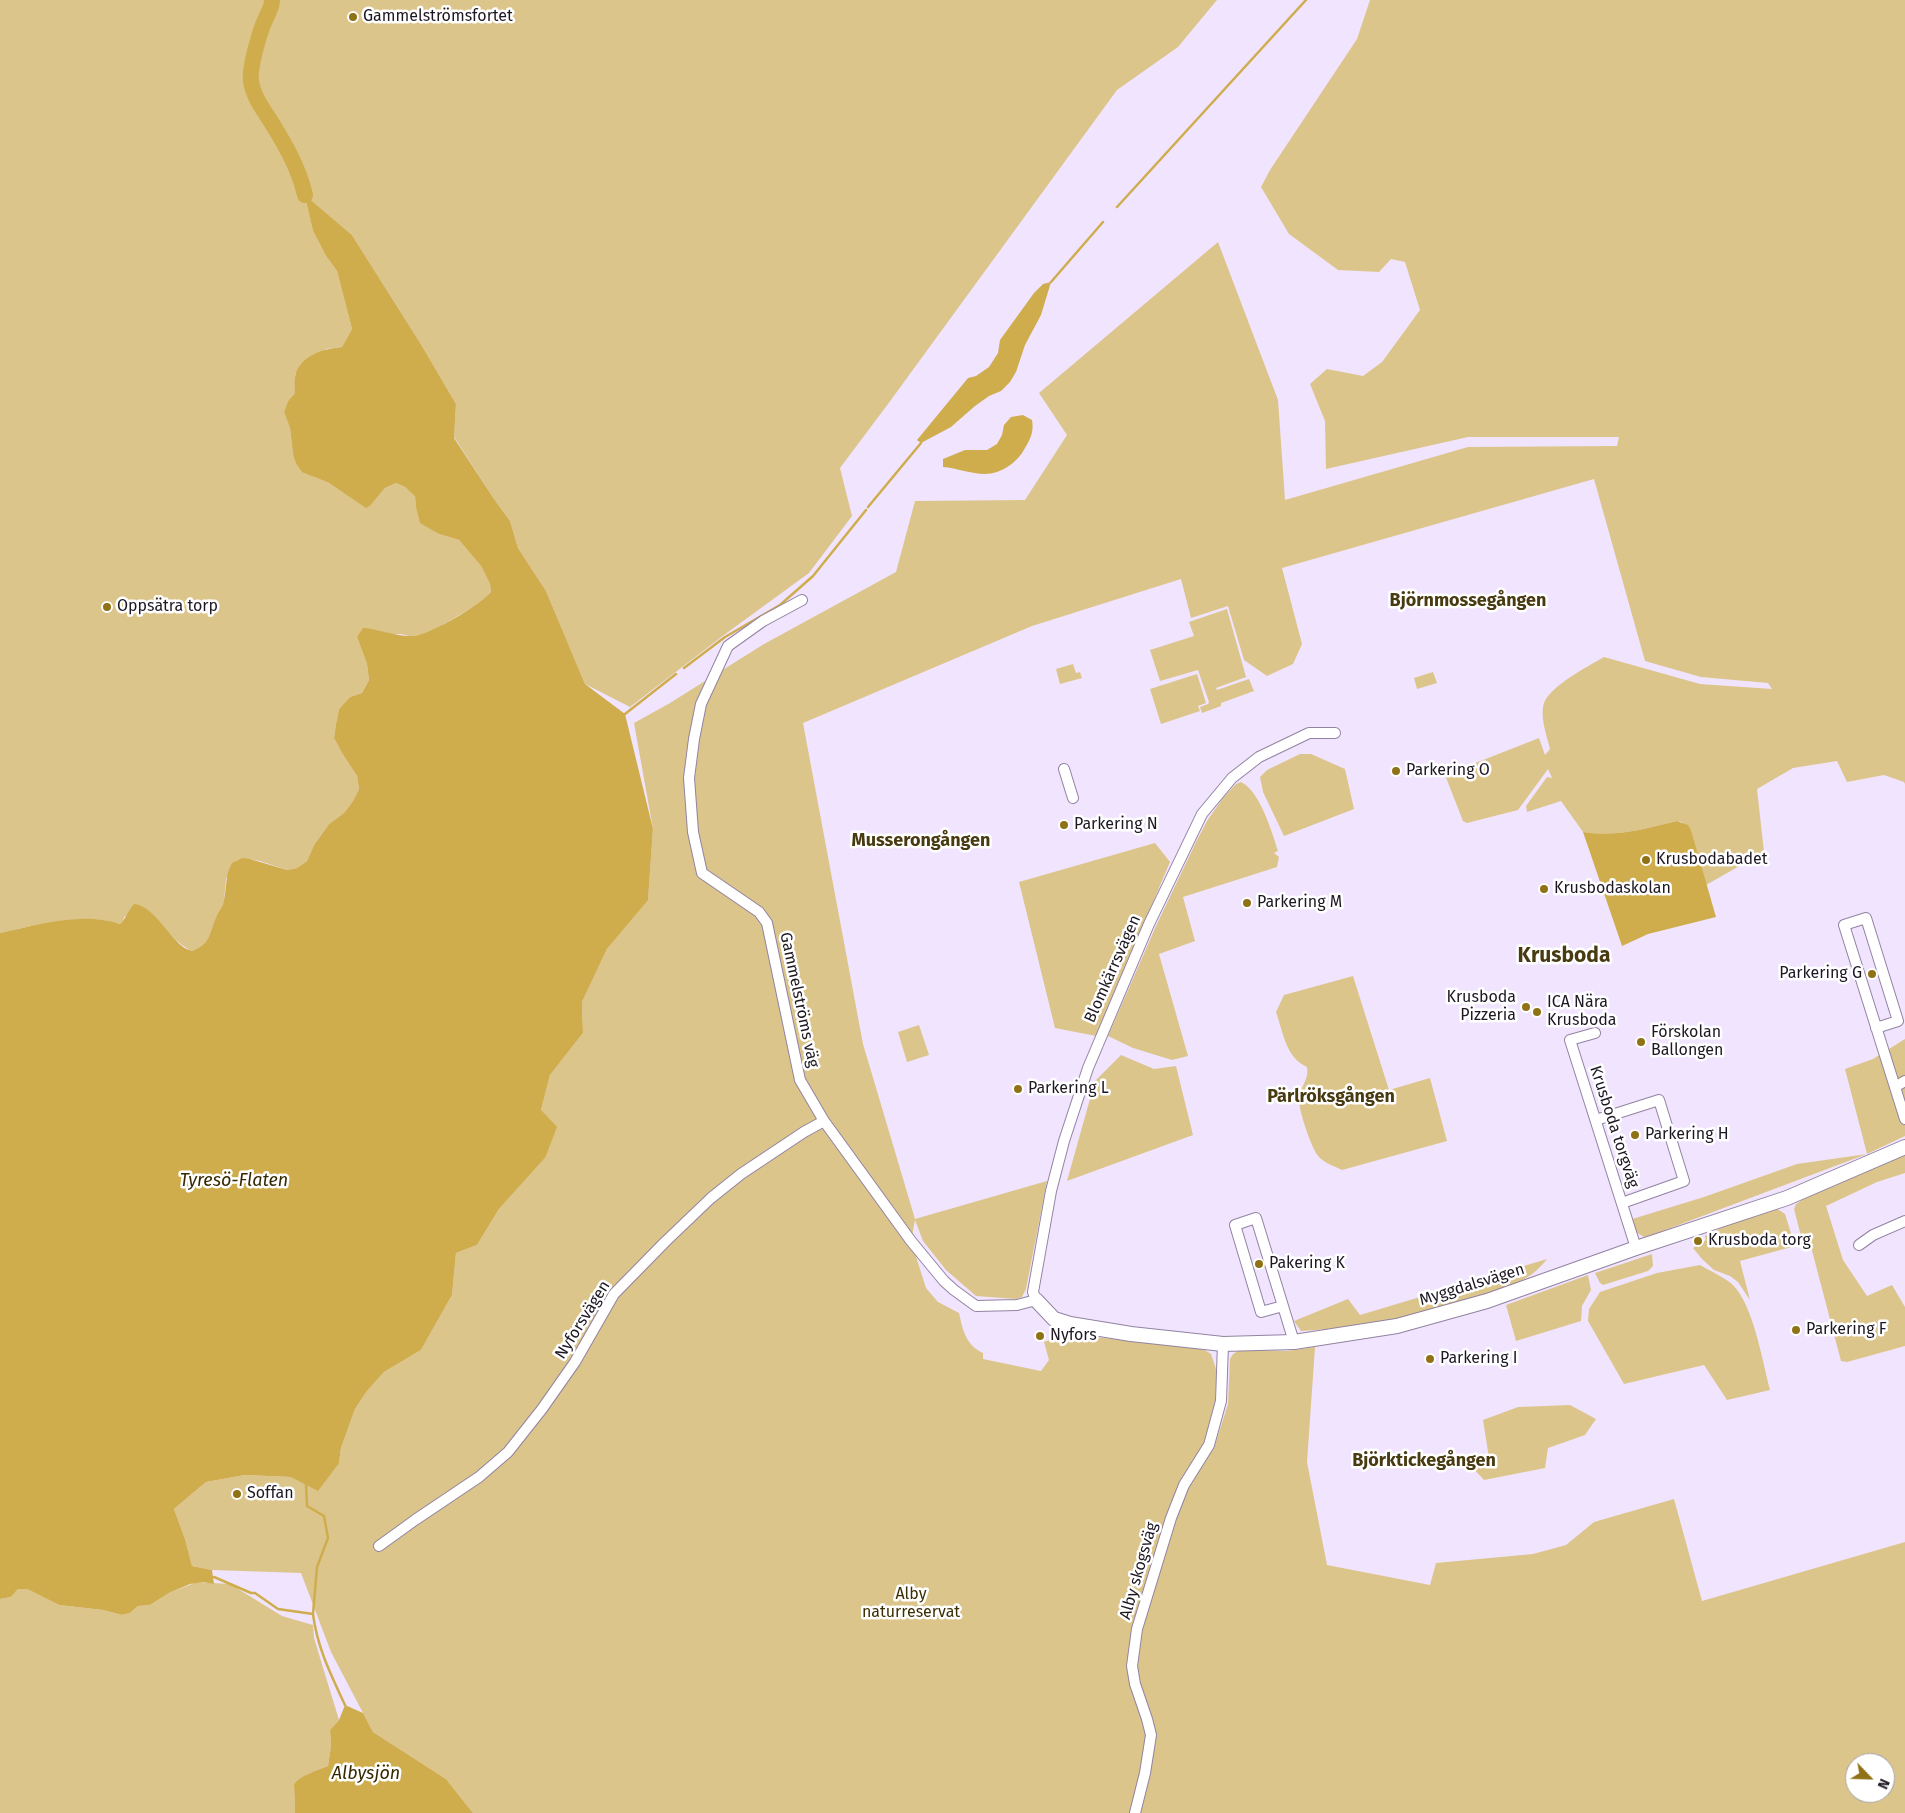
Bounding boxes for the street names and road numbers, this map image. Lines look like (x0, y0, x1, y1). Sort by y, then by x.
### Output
street label: Blomkärrsvägen (1081, 912, 1145, 1026)
street label: Gammelströms väg (775, 931, 823, 1069)
street label: Krusboda torgväg (1585, 1063, 1643, 1191)
street label: Myggdalsvägen (1417, 1260, 1527, 1310)
street label: Nyforsvägen (551, 1277, 615, 1363)
street label: Alby skogsväg (1116, 1520, 1162, 1622)

